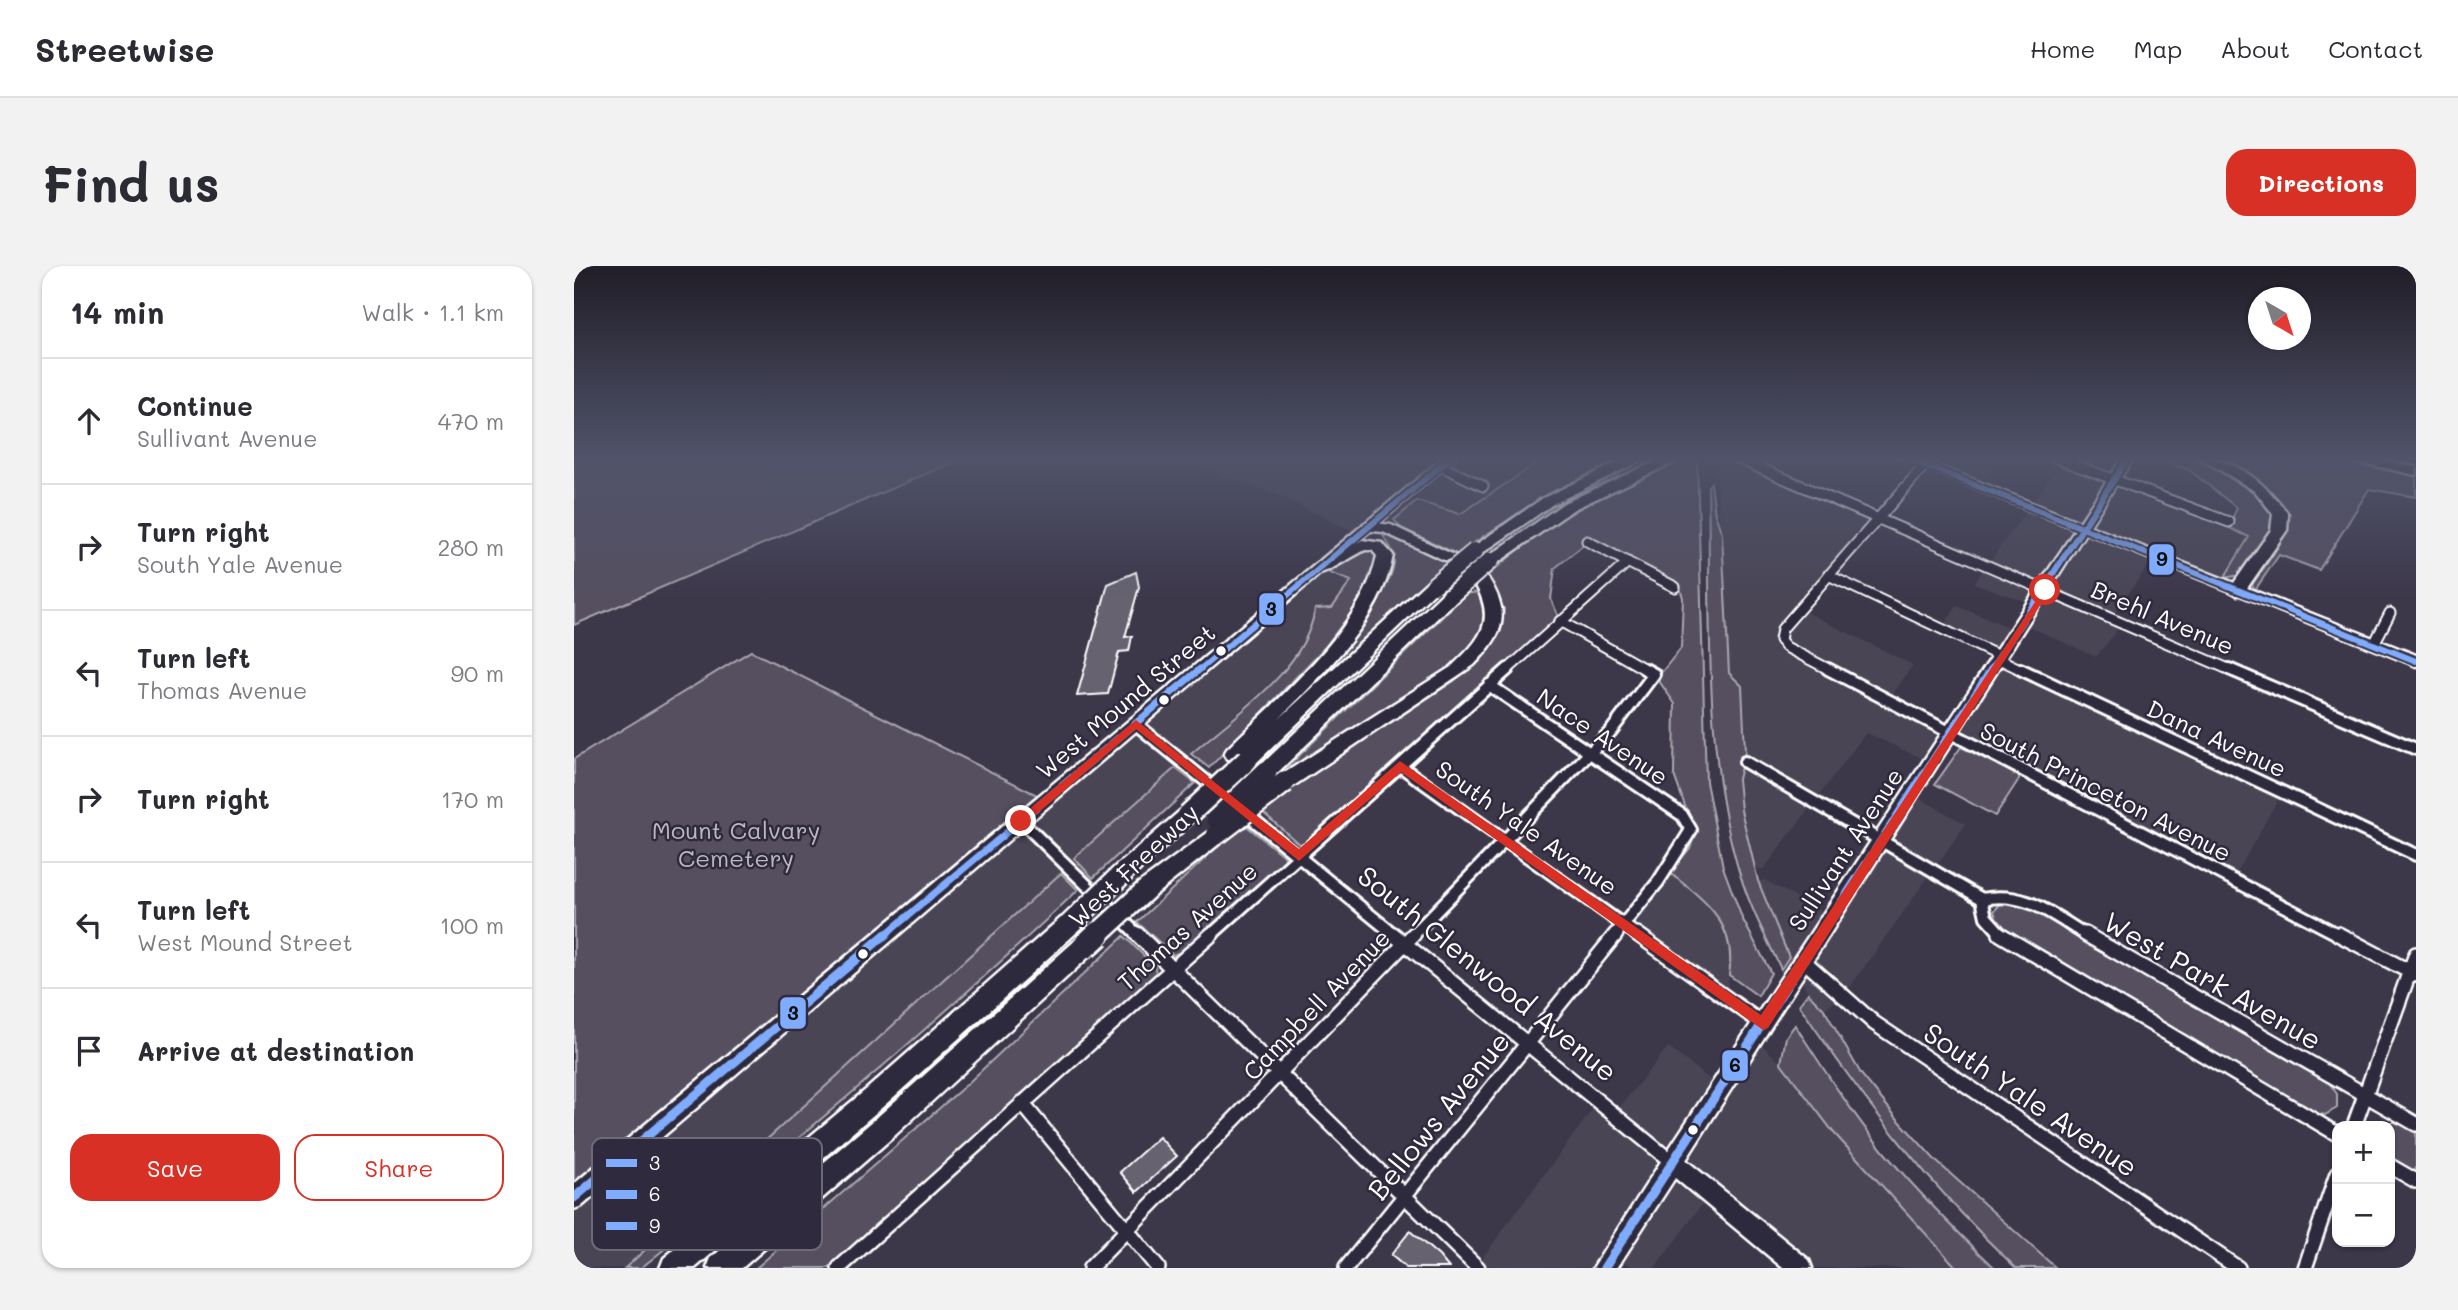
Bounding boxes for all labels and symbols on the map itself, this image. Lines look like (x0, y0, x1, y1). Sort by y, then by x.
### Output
north arrow (2248, 287, 2311, 350)
line badge: 9 (2148, 543, 2175, 576)
text: 9 (2156, 546, 2168, 571)
street label: Brehl Avenue (2087, 573, 2239, 661)
route start (2029, 574, 2060, 605)
line badge: 3 (1258, 592, 1285, 626)
text: 3 (1265, 596, 1277, 621)
street label: West Mound Street (1029, 617, 1221, 785)
unlabelled marker (1214, 644, 1228, 658)
street label: Nace Avenue (1531, 681, 1675, 791)
street label: Dana Avenue (2142, 692, 2292, 784)
unlabelled marker (1157, 693, 1171, 707)
street label: South Princeton Avenue (1975, 714, 2237, 868)
street label: South Yale Avenue (1430, 753, 1624, 901)
street label: Sullivant Avenue (1781, 762, 1909, 936)
street label: West Freeway (1061, 797, 1205, 933)
route end (1005, 805, 1036, 836)
park label: Mount Calvary Cemetery (652, 814, 820, 873)
street label: Thomas Avenue (1111, 855, 1263, 997)
street label: South Glenwood Avenue (1351, 857, 1625, 1089)
street label: West Park Avenue (2097, 903, 2329, 1057)
street label: Campbell Avenue (1236, 922, 1396, 1086)
unlabelled marker (856, 947, 870, 961)
line badge: 3 (779, 996, 807, 1030)
text: 3 (787, 1000, 799, 1025)
street label: South Yale Avenue (1917, 1014, 2145, 1184)
street label: Bellows Avenue (1359, 1023, 1517, 1207)
line badge: 6 (1721, 1049, 1749, 1082)
text: 6 (1729, 1052, 1741, 1077)
unlabelled marker (1686, 1123, 1700, 1137)
legend (592, 1138, 822, 1250)
text: 3 (649, 1150, 660, 1175)
text: 6 (649, 1181, 660, 1206)
text: 9 (649, 1213, 660, 1238)

